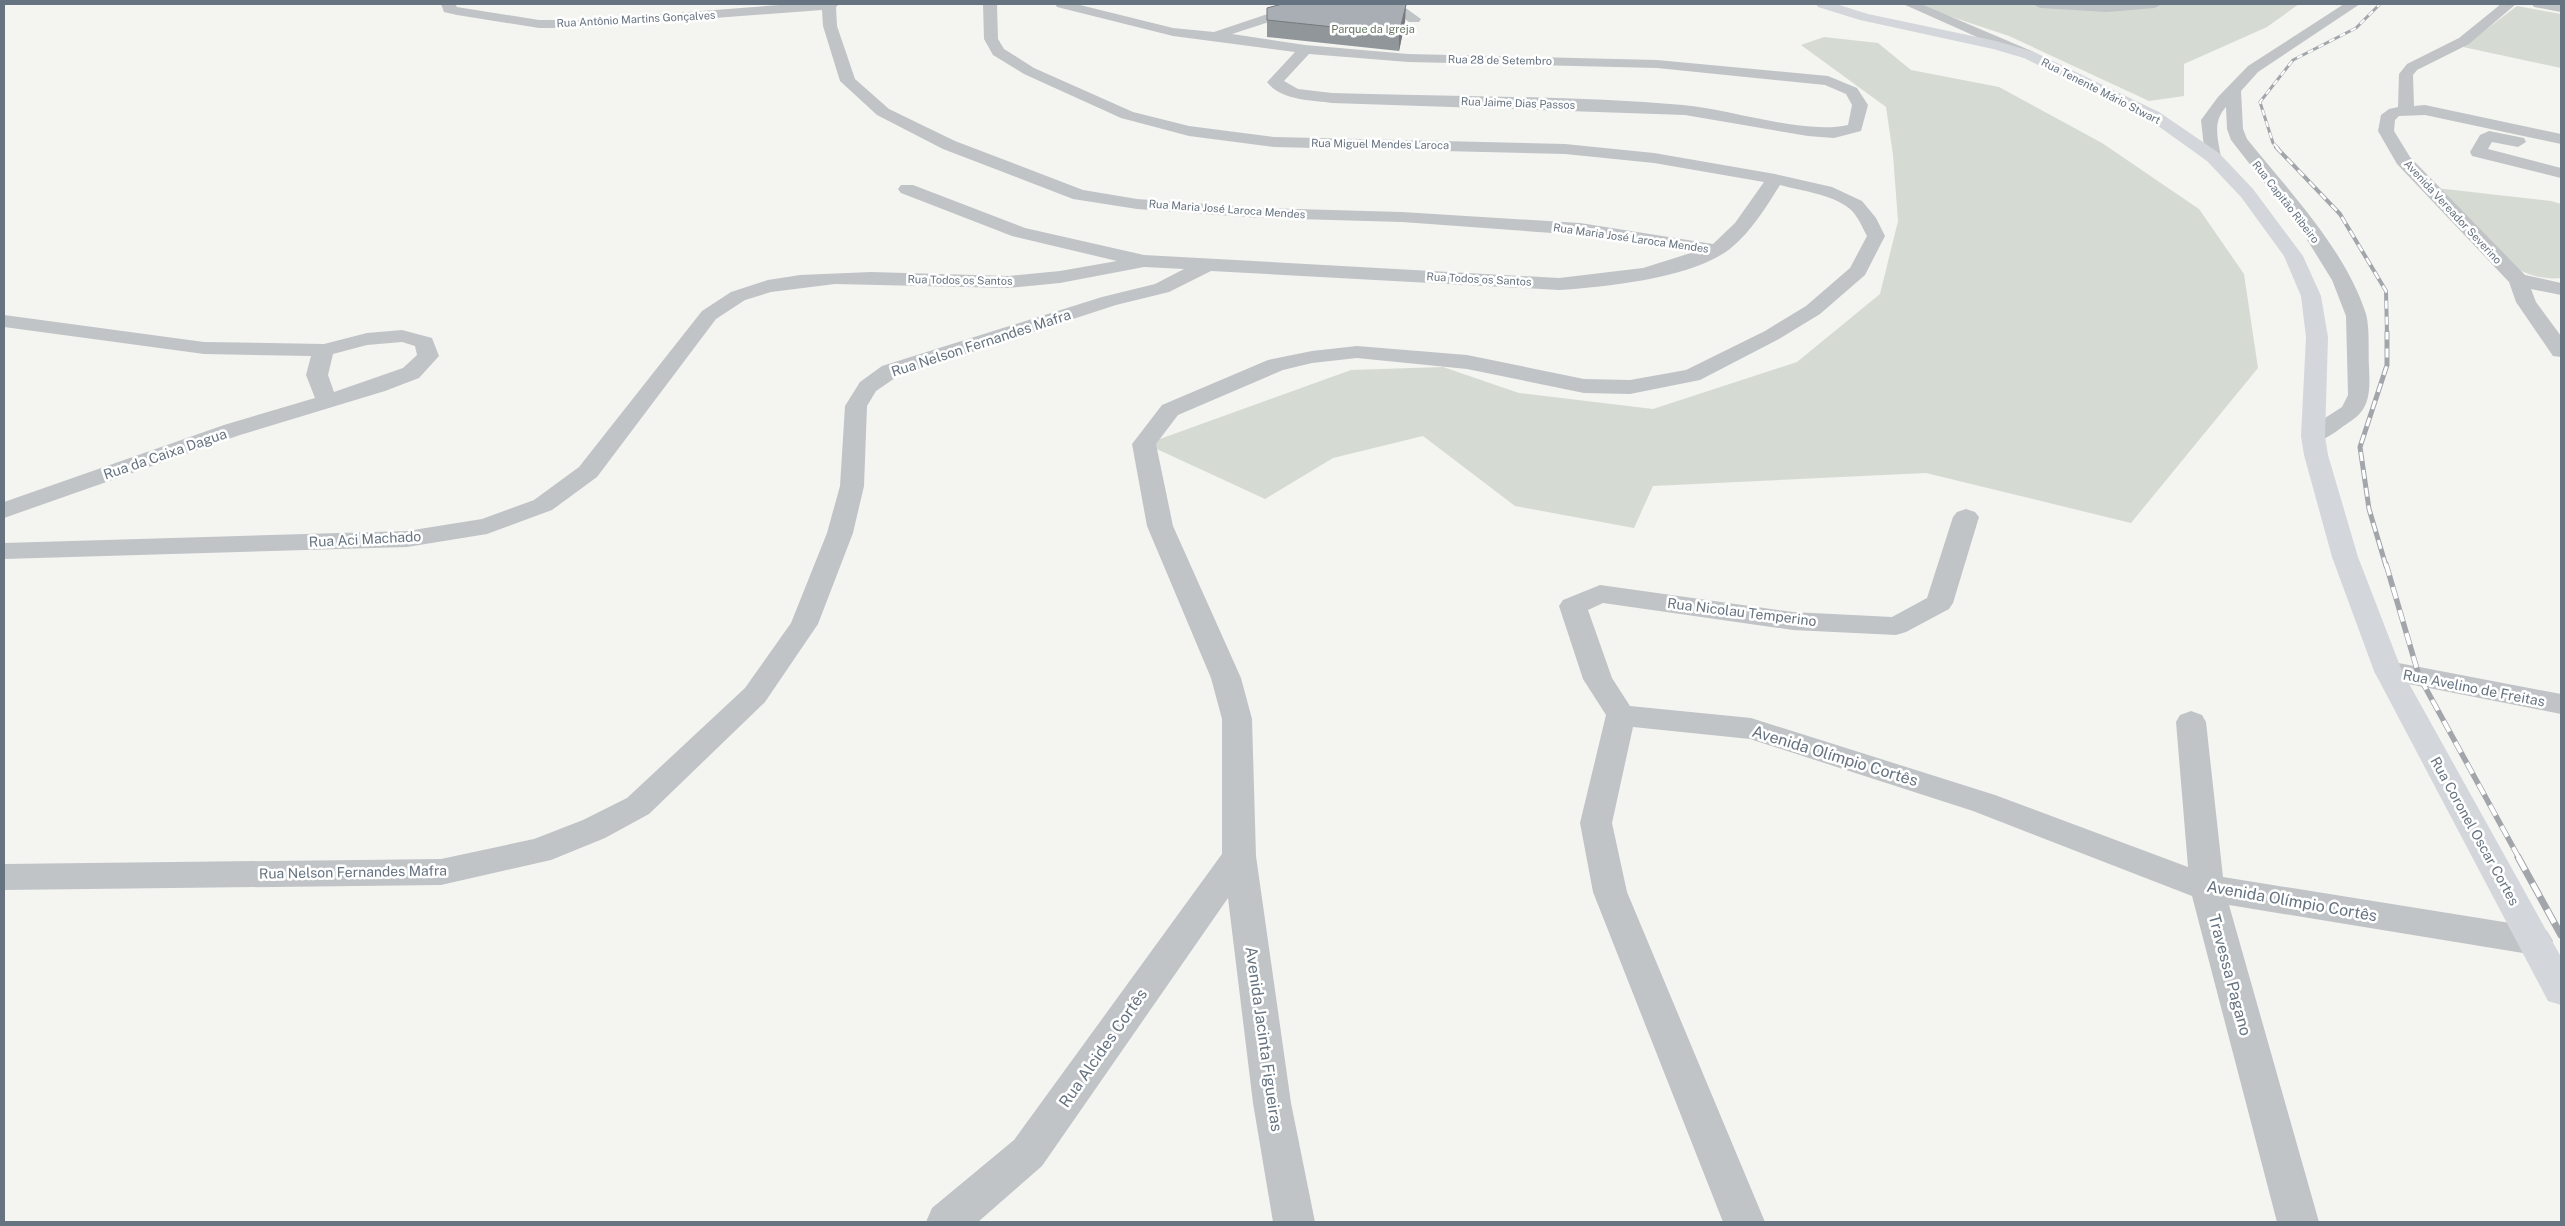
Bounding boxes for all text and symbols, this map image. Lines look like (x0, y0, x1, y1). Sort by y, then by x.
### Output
street label: Rua Antônio Martins Gonçalves (556, 9, 716, 30)
park label: Parque da Igreja (1331, 23, 1415, 35)
street label: Rua 28 de Setembro (1448, 53, 1552, 67)
street label: Rua Tenente Mário Stwart (2039, 56, 2163, 126)
street label: Rua Jaime Dias Passos (1461, 95, 1576, 111)
street label: Rua Miguel Mendes Laroca (1311, 137, 1449, 151)
street label: Avenida Vereador Severino (2402, 158, 2504, 266)
street label: Rua Capitão Ribeiro (2250, 159, 2322, 245)
street label: Rua Maria José Laroca Mendes (1148, 198, 1306, 220)
street label: Rua Maria José Laroca Mendes (1553, 221, 1710, 255)
street label: Rua Todos os Santos (1426, 270, 1532, 288)
street label: Rua Todos os Santos (907, 273, 1013, 287)
street label: Rua Nelson Fernandes Mafra (889, 306, 1073, 380)
street label: Rua da Caixa Dagua (101, 425, 229, 483)
street label: Rua Aci Machado (308, 528, 422, 550)
street label: Rua Nicolau Temperino (1666, 595, 1818, 629)
street label: Rua Avelino de Freitas (2402, 666, 2546, 710)
street label: Avenida Olímpio Cortês (1750, 722, 1920, 790)
street label: Rua Coronel Oscar Cortes (2427, 754, 2523, 908)
street label: Rua Nelson Fernandes Mafra (259, 862, 447, 882)
street label: Avenida Olímpio Cortês (2205, 877, 2379, 925)
street label: Travessa Pagano (2205, 912, 2255, 1038)
street label: Avenida Jacinta Figueiras (1242, 945, 1286, 1133)
street label: Rua Alcides Cortês (1055, 985, 1151, 1111)

